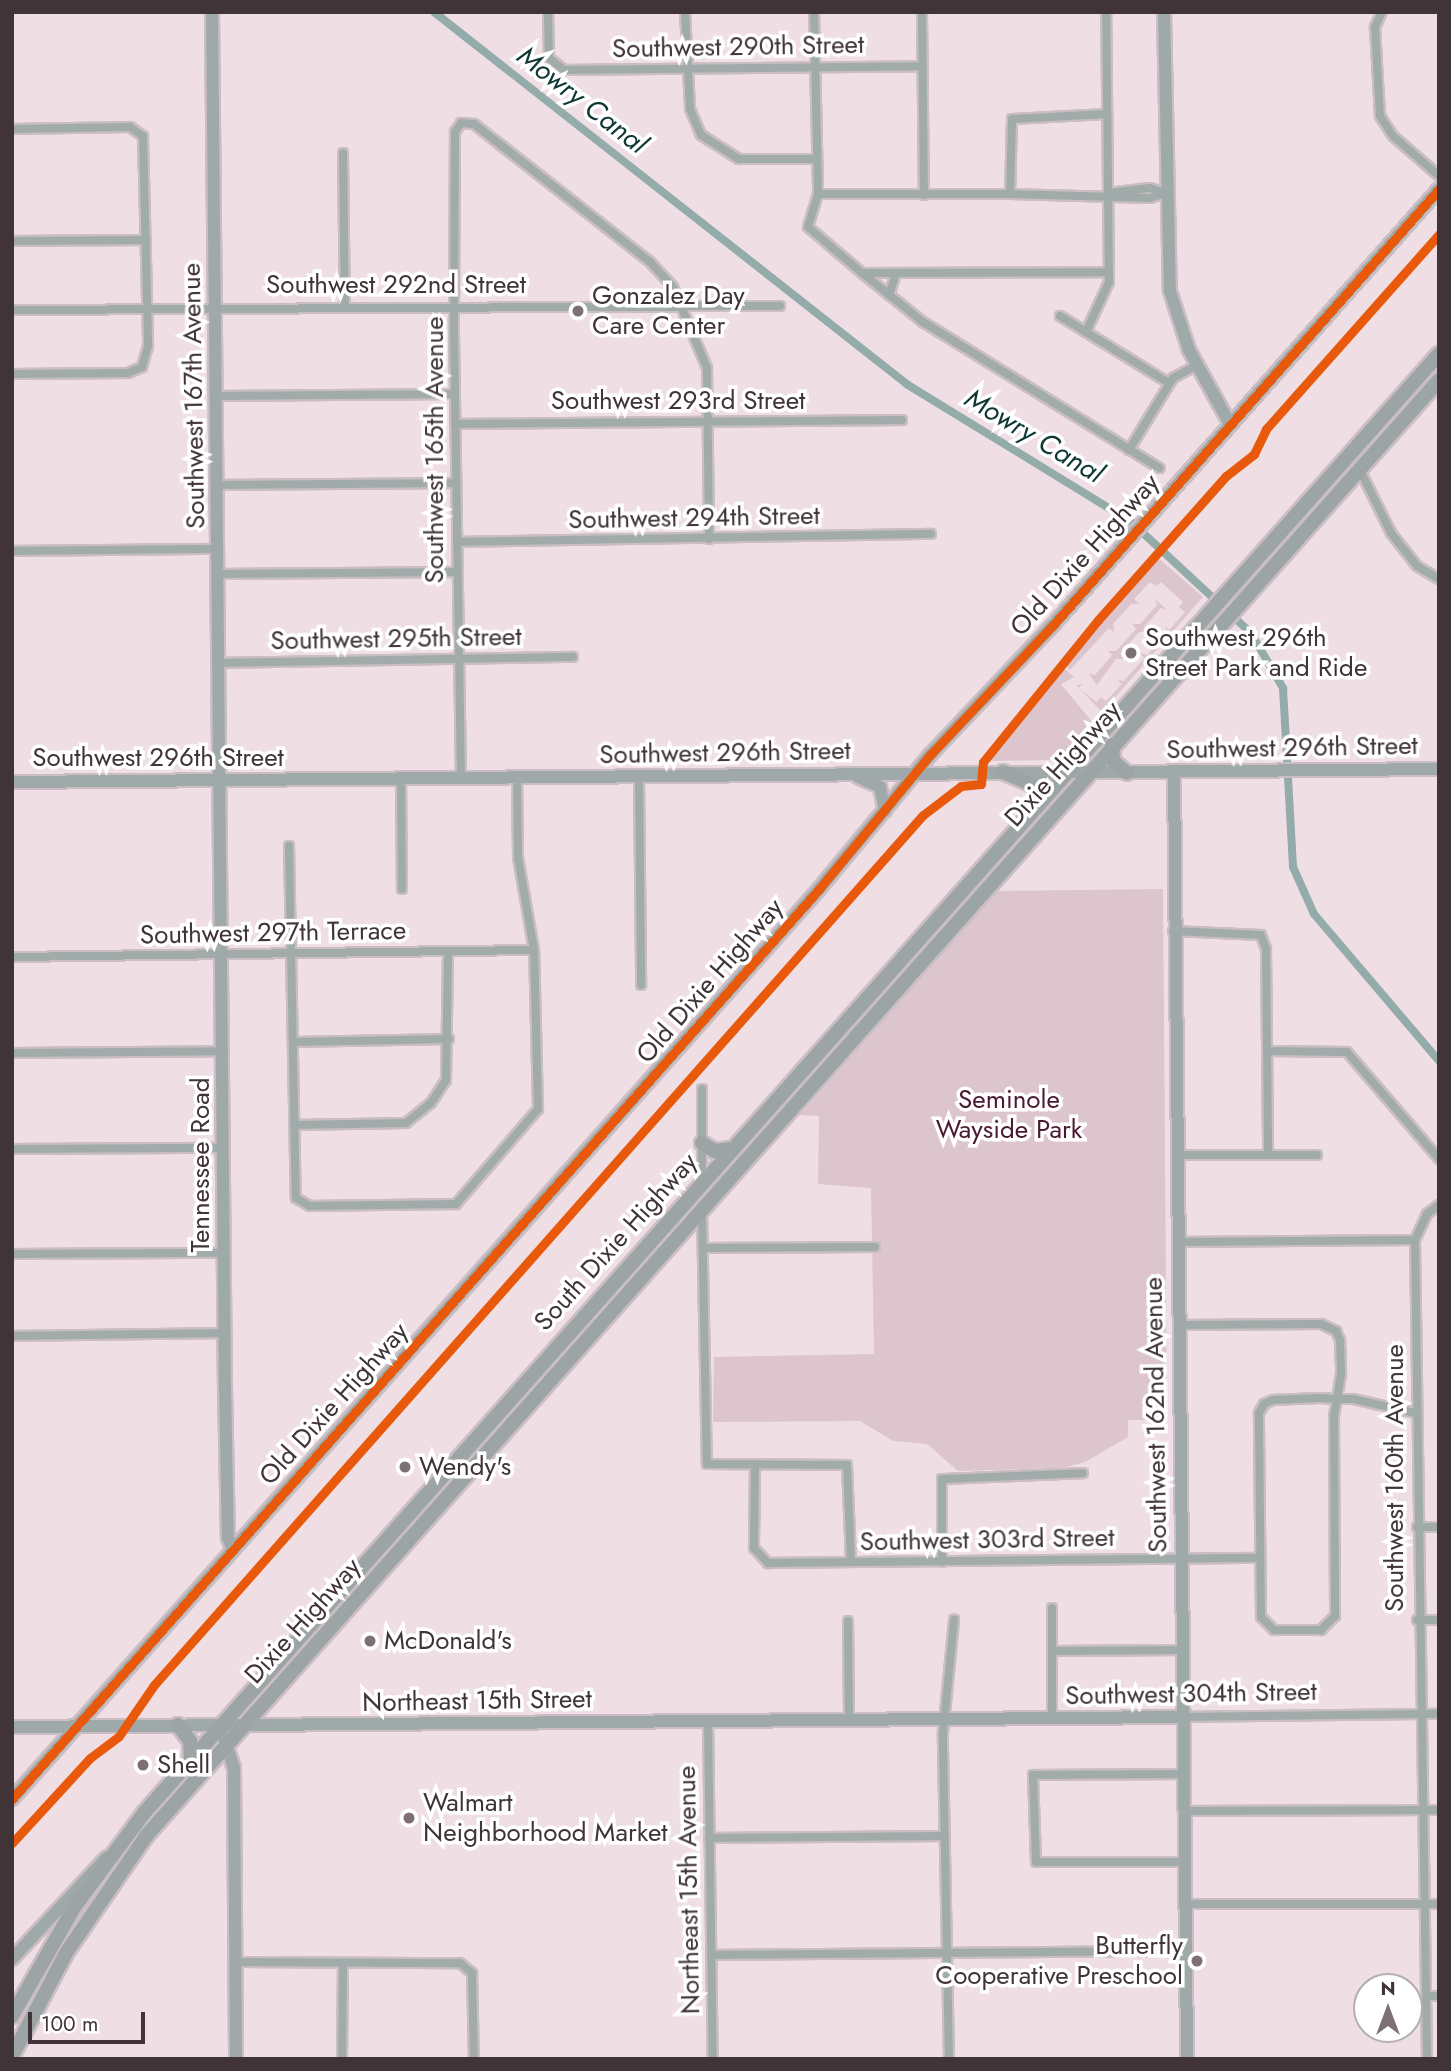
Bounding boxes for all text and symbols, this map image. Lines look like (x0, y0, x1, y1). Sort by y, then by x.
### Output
street label: Southwest 290th Street (612, 29, 864, 65)
water label: Mowry Canal (510, 39, 654, 161)
street label: Southwest 167th Avenue (176, 263, 212, 529)
street label: Southwest 292nd Street (266, 269, 526, 301)
place label: Gonzalez Day Care Center (592, 280, 745, 342)
marker: Gonzalez Day Care Center (570, 303, 586, 319)
street label: Southwest 165th Avenue (419, 316, 451, 584)
water label: Mowry Canal (959, 382, 1109, 490)
street label: Southwest 293rd Street (551, 385, 805, 417)
street label: Old Dixie Highway (1004, 467, 1166, 643)
street label: Southwest 294th Street (568, 500, 820, 536)
street label: Southwest 295th Street (270, 621, 522, 657)
place label: Southwest 296th Street Park and Ride (1145, 622, 1367, 684)
marker: Southwest 296th Street Park and Ride (1123, 645, 1139, 661)
street label: Dixie Highway (998, 695, 1128, 833)
street label: Southwest 296th Street (1166, 730, 1418, 766)
street label: Southwest 296th Street (599, 735, 851, 771)
street label: Southwest 296th Street (32, 742, 284, 774)
street label: Old Dixie Highway (630, 892, 790, 1070)
street label: Southwest 297th Terrace (140, 915, 406, 951)
street label: Tennessee Road (185, 1077, 217, 1253)
park label: Seminole Wayside Park (936, 1084, 1082, 1146)
street label: South Dixie Highway (528, 1147, 704, 1337)
street label: Southwest 162nd Avenue (1138, 1277, 1174, 1553)
street label: Old Dixie Highway (253, 1316, 415, 1492)
street label: Southwest 160th Avenue (1379, 1344, 1411, 1612)
place label: Wendy's (419, 1451, 511, 1483)
marker: Wendy's (397, 1459, 413, 1475)
street label: Southwest 303rd Street (859, 1522, 1115, 1558)
street label: Dixie Highway (238, 1552, 368, 1690)
place label: McDonald's (384, 1625, 512, 1657)
marker: McDonald's (362, 1633, 378, 1649)
street label: Southwest 304th Street (1065, 1676, 1317, 1712)
street label: Northeast 15th Street (362, 1683, 592, 1719)
place label: Shell (157, 1749, 210, 1781)
marker: Shell (135, 1757, 151, 1773)
street label: Northeast 15th Avenue (671, 1765, 707, 2015)
place label: Walmart Neighborhood Market (423, 1787, 668, 1848)
marker: Walmart Neighborhood Market (401, 1810, 417, 1826)
place label: Butterfly Cooperative Preschool (935, 1930, 1183, 1992)
marker: Butterfly Cooperative Preschool (1189, 1953, 1205, 1969)
north arrow (1353, 1973, 1423, 2043)
text: N (1380, 1975, 1396, 2002)
scale bar (32, 1997, 149, 2041)
text: 100 m (41, 2009, 98, 2039)

